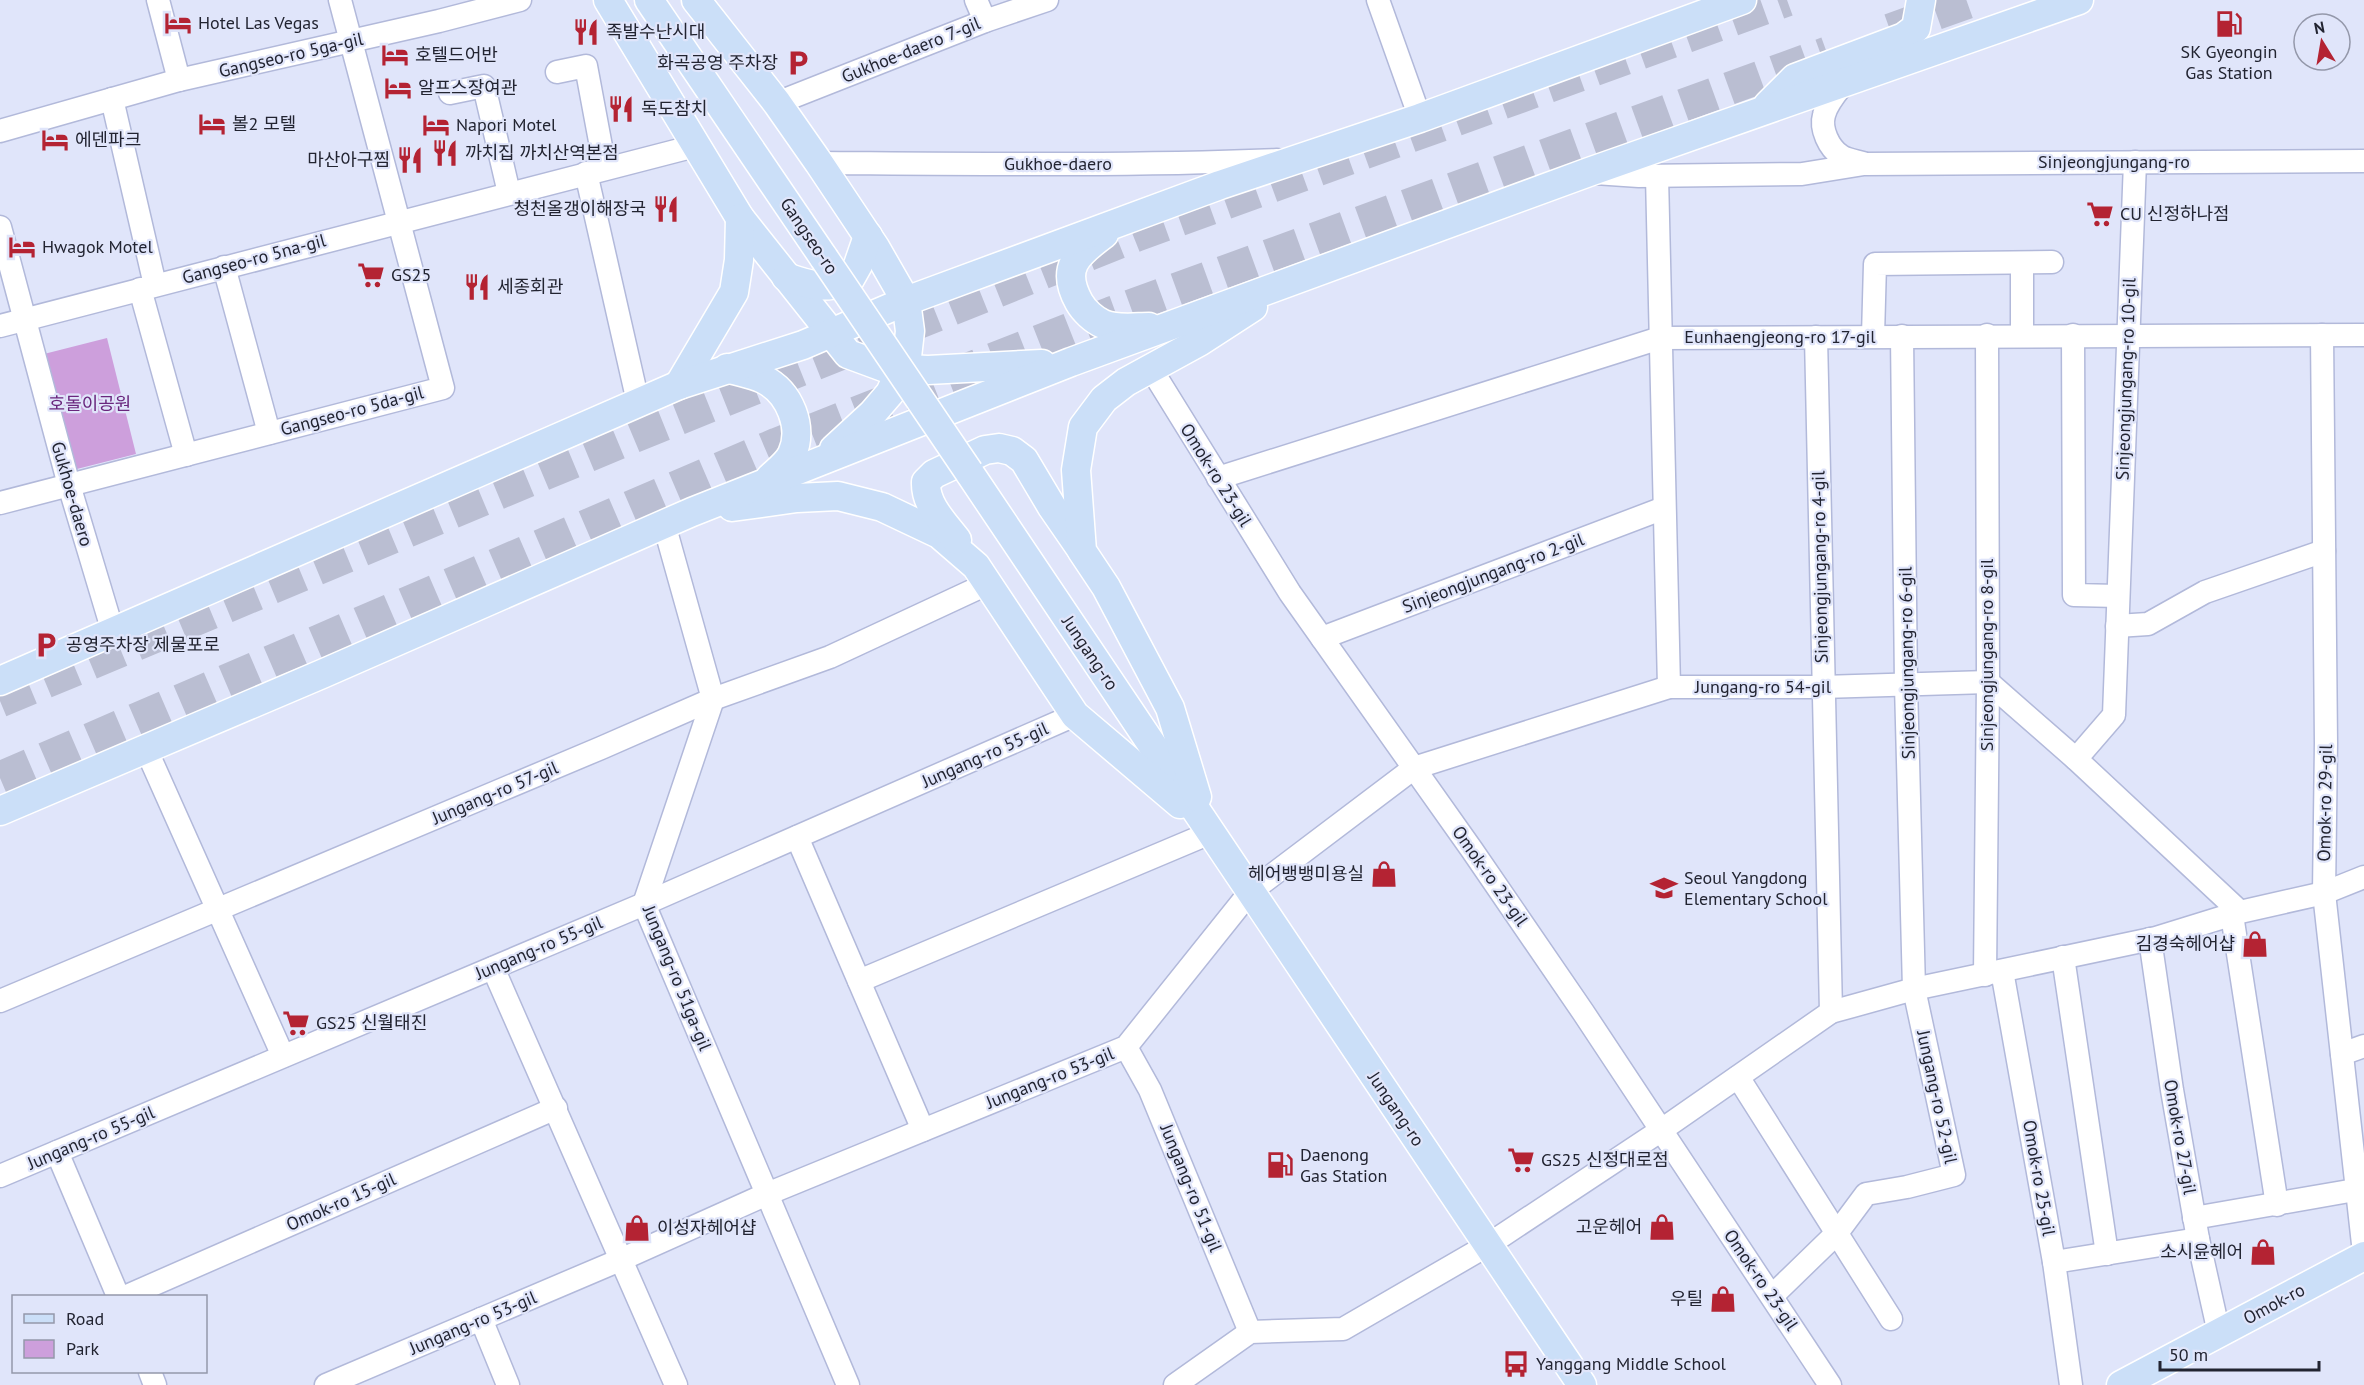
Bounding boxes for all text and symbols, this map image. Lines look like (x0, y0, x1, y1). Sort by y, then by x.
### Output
hotel icon: Hotel Las Vegas (163, 8, 193, 38)
fuel station icon: SK Gyeongin Gas Station (2214, 9, 2244, 39)
place label: Hotel Las Vegas (198, 11, 319, 34)
street label: Gukhoe-daero 7-gil (838, 11, 984, 88)
north arrow (2292, 12, 2352, 72)
text: N (2312, 16, 2326, 38)
restaurant icon: 족발수난시대 (571, 17, 601, 47)
place label: 족발수난시대 (606, 20, 705, 43)
street label: Gangseo-ro 5ga-gil (217, 27, 366, 82)
hotel icon: 호텔드어반 (380, 40, 410, 70)
place label: SK Gyeongin Gas Station (2181, 40, 2277, 84)
place label: 호텔드어반 (415, 43, 498, 66)
parking icon: 화곡공영 주차장 (783, 48, 813, 78)
place label: 화곡공영 주차장 (657, 51, 778, 74)
hotel icon: 알프스장여관 (383, 73, 413, 103)
place label: 알프스장여관 (418, 76, 518, 99)
restaurant icon: 독도참치 (606, 94, 636, 124)
place label: 독도참치 (641, 97, 707, 120)
hotel icon: 볼2 모텔 (197, 109, 227, 139)
hotel icon: Napori Motel (421, 110, 451, 140)
place label: 볼2 모텔 (232, 112, 296, 135)
place label: Napori Motel (456, 113, 557, 136)
hotel icon: 에덴파크 (40, 125, 70, 155)
place label: 에덴파크 (75, 128, 141, 151)
restaurant icon: 까치집 까치산역본점 (430, 138, 460, 168)
place label: 까치집 까치산역본점 (465, 141, 619, 164)
restaurant icon: 마산아구찜 (395, 145, 425, 175)
place label: 마산아구찜 (307, 148, 390, 171)
street label: Sinjeongjungang-ro (2038, 150, 2190, 173)
street label: Gukhoe-daero (1004, 152, 1112, 175)
street label: Gangseo-ro (775, 193, 844, 279)
restaurant icon: 청천올갱이해장국 (651, 194, 681, 224)
place label: 청천올갱이해장국 (514, 197, 646, 220)
supermarket icon: CU 신정하나점 (2085, 199, 2115, 229)
place label: CU 신정하나점 (2120, 202, 2230, 225)
street label: Gangseo-ro 5na-gil (180, 228, 329, 289)
hotel icon: Hwagok Motel (7, 232, 37, 262)
place label: Hwagok Motel (42, 235, 153, 258)
supermarket icon: GS25 (356, 260, 386, 290)
place label: GS25 (391, 263, 431, 286)
restaurant icon: 세종회관 (462, 272, 492, 302)
place label: 세종회관 (497, 275, 564, 298)
street label: Sinjeongjungang-ro 10-gil (2110, 277, 2141, 481)
street label: Eunhaengjeong-ro 17-gil (1684, 325, 1876, 348)
street label: Gangseo-ro 5da-gil (278, 380, 427, 441)
park label: 호돌이공원 (49, 392, 131, 415)
street label: Omok-ro 23-gil (1176, 419, 1258, 531)
street label: Gukhoe-daero (47, 439, 98, 549)
street label: Sinjeongjungang-ro 4-gil (1806, 470, 1833, 664)
street label: Sinjeongjungang-ro 2-gil (1399, 527, 1588, 618)
street label: Sinjeongjungang-ro 8-gil (1975, 558, 1998, 751)
street label: Sinjeongjungang-ro 6-gil (1893, 566, 1920, 760)
street label: Jungang-ro (1057, 610, 1124, 694)
parking icon: 공영주차장 제물포로 (31, 630, 61, 660)
place label: 공영주차장 제물포로 (66, 633, 220, 656)
street label: Jungang-ro 54-gil (1694, 675, 1832, 698)
street label: Jungang-ro 55-gil (917, 716, 1052, 793)
street label: Omok-ro 29-gil (2312, 743, 2337, 862)
street label: Jungang-ro 57-gil (427, 755, 562, 830)
street label: Omok-ro 23-gil (1447, 821, 1534, 931)
shop icon: 헤어뱅뱅미용실 (1369, 859, 1399, 889)
place label: 헤어뱅뱅미용실 (1248, 862, 1364, 885)
place label: Seoul Yangdong Elementary School (1684, 866, 1828, 910)
school or university icon: Seoul Yangdong Elementary School (1649, 873, 1679, 903)
street label: Jungang-ro 51ga-gil (638, 901, 717, 1054)
street label: Jungang-ro 55-gil (471, 910, 606, 985)
shop icon: 김경숙헤어샵 (2240, 929, 2270, 959)
place label: 김경숙헤어샵 (2136, 932, 2235, 955)
supermarket icon: GS25 신월태진 (281, 1008, 311, 1038)
place label: GS25 신월태진 (316, 1011, 427, 1034)
street label: Jungang-ro 52-gil (1912, 1027, 1963, 1166)
street label: Jungang-ro 53-gil (982, 1041, 1118, 1114)
street label: Jungang-ro (1363, 1066, 1430, 1150)
street label: Omok-ro 27-gil (2159, 1078, 2202, 1197)
street label: Jungang-ro 55-gil (23, 1100, 158, 1175)
street label: Omok-ro 25-gil (2018, 1118, 2061, 1238)
street label: Jungang-ro 51-gil (1155, 1120, 1228, 1256)
place label: Daenong Gas Station (1300, 1143, 1387, 1187)
supermarket icon: GS25 신정대로점 (1506, 1145, 1536, 1175)
place label: GS25 신정대로점 (1541, 1148, 1669, 1171)
fuel station icon: Daenong Gas Station (1265, 1150, 1295, 1180)
street label: Omok-ro 15-gil (283, 1167, 400, 1236)
shop icon: 고운헤어 (1647, 1212, 1677, 1242)
shop icon: 이성자헤어샵 (622, 1213, 652, 1243)
place label: 고운헤어 (1576, 1215, 1642, 1238)
place label: 이성자헤어샵 (657, 1216, 756, 1239)
street label: Omok-ro 23-gil (1719, 1225, 1804, 1335)
shop icon: 소시윤헤어 (2248, 1237, 2278, 1267)
place label: 소시윤헤어 (2160, 1240, 2243, 1263)
street label: Omok-ro (2239, 1278, 2309, 1329)
shop icon: 우틸 (1708, 1284, 1738, 1314)
street label: Jungang-ro 53-gil (405, 1285, 540, 1360)
place label: 우틸 (1670, 1287, 1703, 1310)
legend (12, 1295, 207, 1373)
text: Road (66, 1307, 104, 1330)
scale bar (2160, 1334, 2319, 1372)
text: Park (66, 1337, 99, 1360)
text: 50 m (2169, 1343, 2208, 1366)
bus stop icon: Yanggang Middle School (1501, 1349, 1531, 1379)
place label: Yanggang Middle School (1536, 1352, 1727, 1375)

